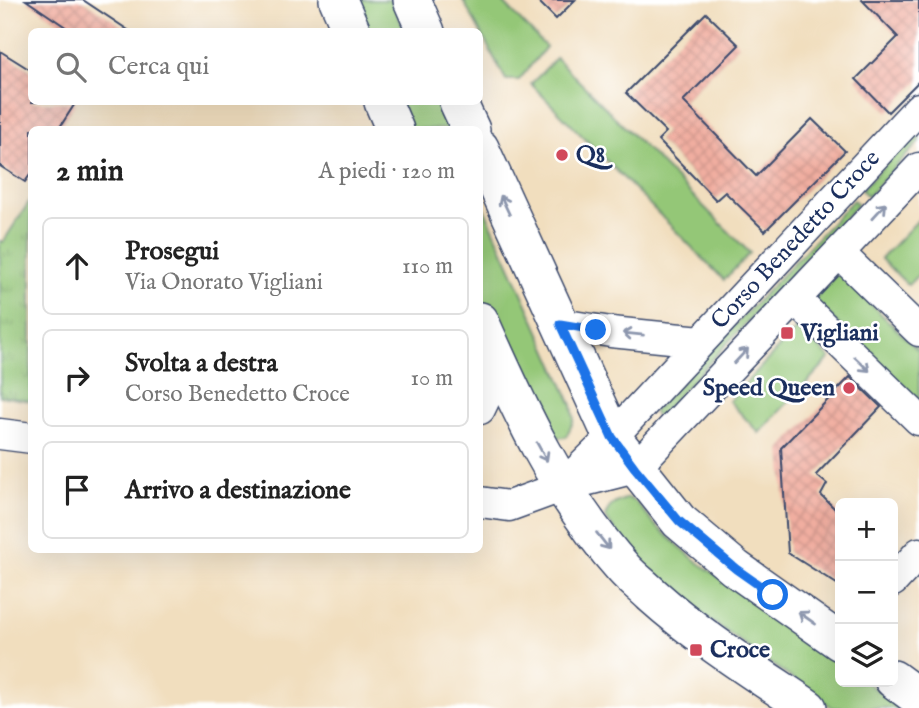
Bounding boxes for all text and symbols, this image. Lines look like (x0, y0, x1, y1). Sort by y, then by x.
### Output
search box (28, 28, 483, 105)
icon: search (52, 48, 90, 86)
text: Cerca qui (108, 50, 209, 83)
place label: Q8 (576, 140, 613, 171)
street label: Corso Benedetto Croce (705, 144, 887, 336)
marker: Q8 (554, 147, 570, 163)
text: 2 min (56, 153, 124, 191)
text: A piedi · 120 m (318, 157, 455, 186)
one-way arrow (498, 194, 511, 215)
one-way arrow (870, 203, 887, 220)
text: Prosegui (125, 235, 219, 268)
icon: ahead (58, 247, 96, 285)
text: 110 m (402, 252, 453, 281)
text: Via Onorato Vigliani (125, 268, 323, 297)
route end (580, 314, 611, 345)
place label: Vigliani (800, 318, 879, 349)
marker: Vigliani (779, 325, 795, 341)
one-way arrow (622, 328, 645, 341)
text: Svolta a destra (125, 347, 278, 380)
one-way arrow (732, 348, 749, 365)
one-way arrow (853, 355, 870, 372)
icon: right (58, 359, 96, 397)
text: 10 m (410, 364, 453, 393)
place label: Speed Queen (703, 373, 835, 404)
text: Corso Benedetto Croce (125, 380, 350, 409)
marker: Speed Queen (841, 380, 857, 396)
one-way arrow (535, 441, 549, 461)
icon: arrive (58, 471, 96, 509)
text: Arrivo a destinazione (125, 474, 351, 507)
map controls (835, 498, 898, 687)
button: + (835, 498, 898, 561)
one-way arrow (595, 531, 610, 550)
button: − (835, 561, 898, 624)
route start (757, 579, 788, 610)
one-way arrow (798, 611, 817, 625)
button: layers (835, 624, 898, 687)
place label: Croce (710, 635, 770, 666)
marker: Croce (688, 642, 704, 658)

